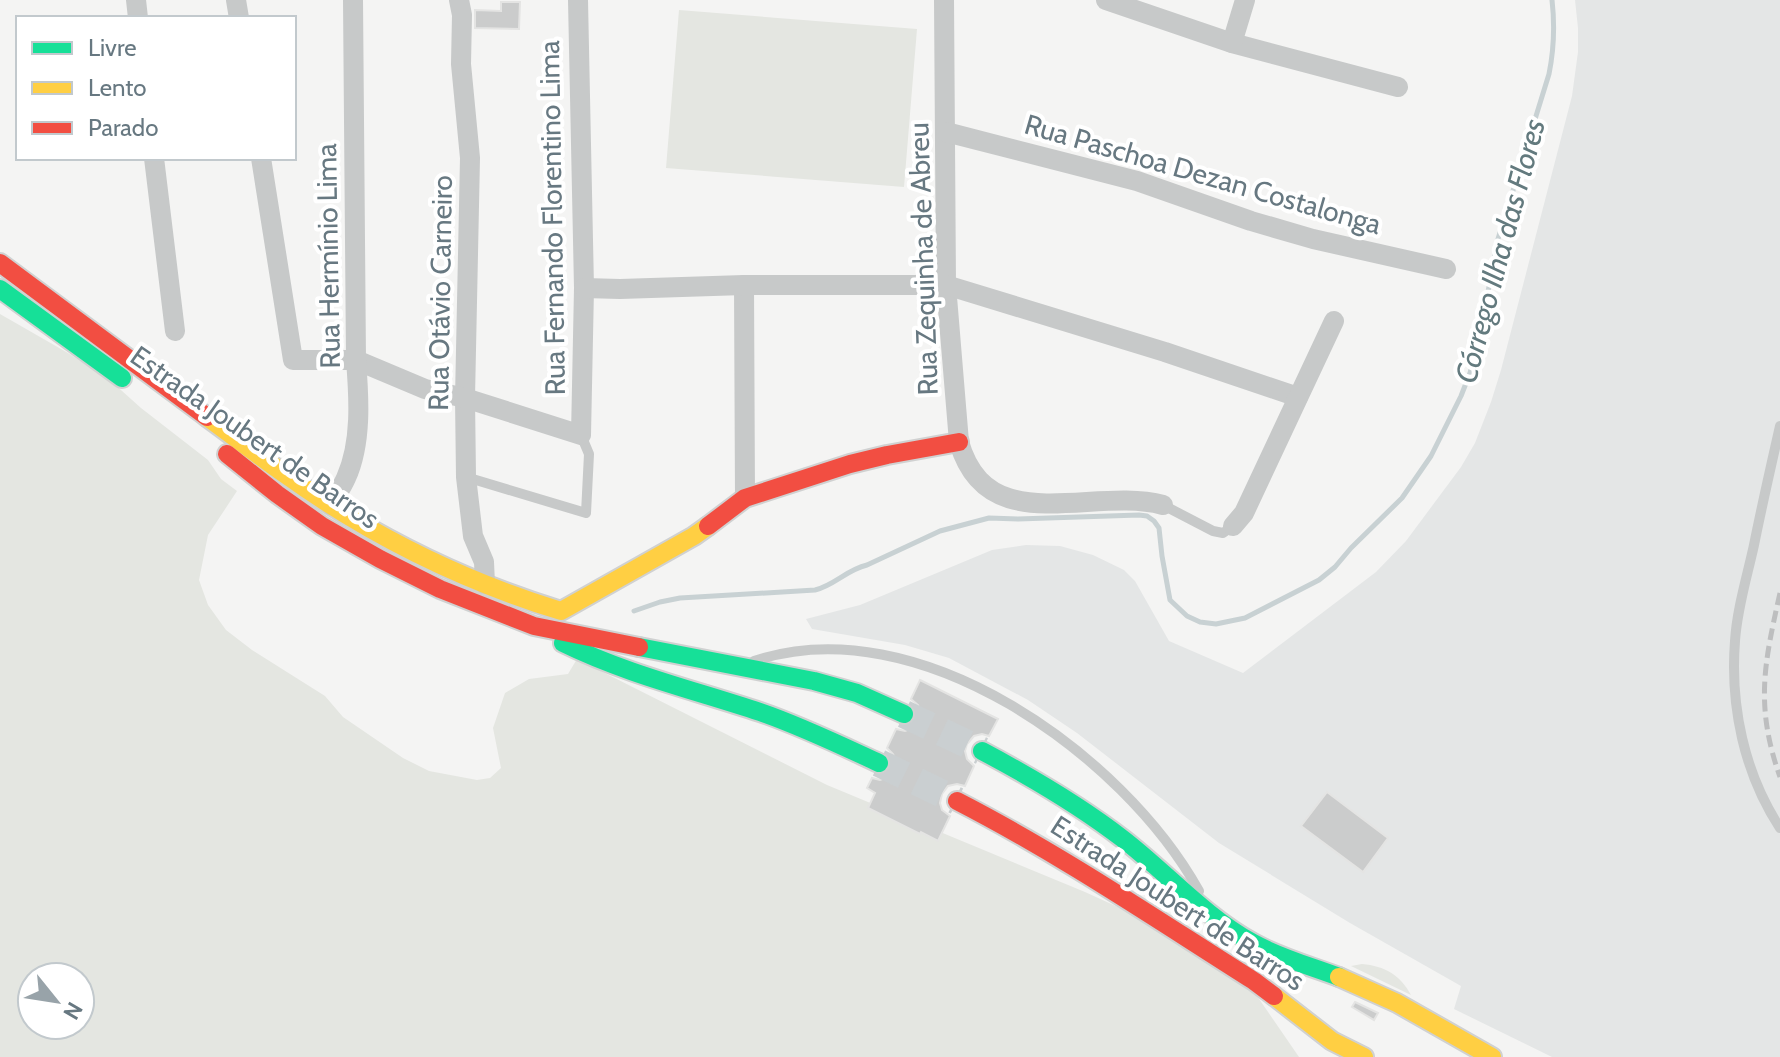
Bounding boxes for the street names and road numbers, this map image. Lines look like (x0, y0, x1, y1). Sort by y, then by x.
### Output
street label: Rua Fernando Florentino Lima (532, 40, 572, 396)
street label: Rua Paschoa Dezan Costalonga (1021, 107, 1386, 241)
street label: Rua Zequinha de Abreu (901, 122, 945, 396)
street label: Rua Hermínio Lima (309, 143, 347, 369)
street label: Rua Otávio Carneiro (421, 175, 459, 411)
street label: Estrada Joubert de Barros (124, 338, 386, 536)
street label: Estrada Joubert de Barros (1045, 808, 1311, 998)

